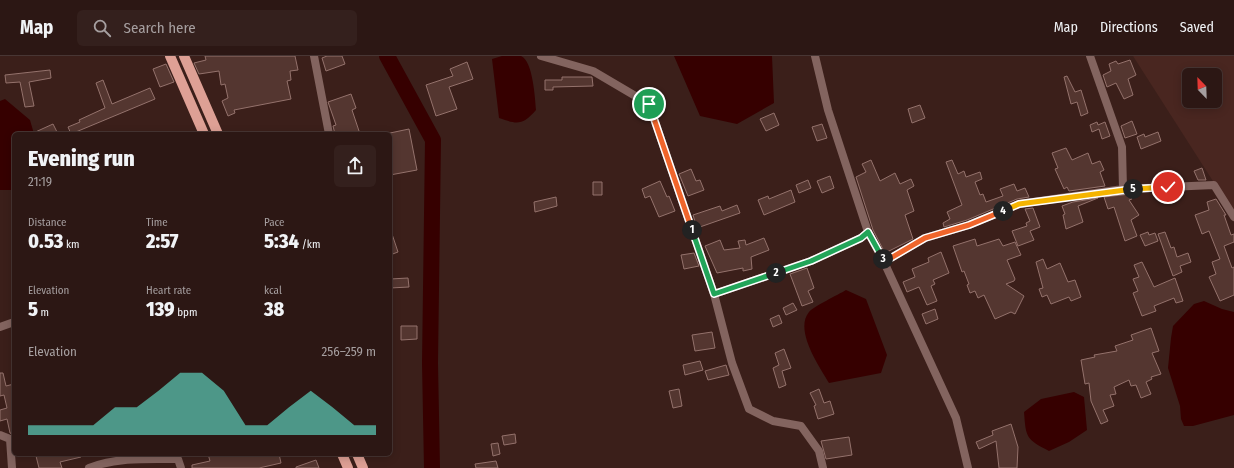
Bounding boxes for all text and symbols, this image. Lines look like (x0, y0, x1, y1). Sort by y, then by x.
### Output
search box (77, 10, 357, 46)
text: Map (20, 16, 53, 39)
icon: search (91, 17, 113, 39)
text: Search here (123, 19, 196, 37)
text: Map (1054, 19, 1078, 36)
text: Directions (1100, 19, 1158, 36)
text: Saved (1180, 19, 1214, 36)
north arrow (1182, 68, 1222, 108)
map controls (1182, 68, 1222, 108)
pin (632, 87, 666, 121)
icon: arrive (638, 93, 660, 115)
text: Evening run (28, 145, 135, 172)
button: share (334, 145, 376, 187)
pin (1151, 170, 1185, 204)
text: 21:19 (28, 174, 52, 189)
icon: check (1157, 176, 1179, 198)
pin: 5 (1123, 179, 1143, 199)
text: 5 (1130, 182, 1136, 195)
pin: 4 (993, 201, 1013, 221)
text: 4 (1000, 204, 1006, 217)
text: Distance (28, 216, 67, 229)
text: Time (146, 216, 168, 229)
text: Pace (264, 216, 285, 229)
pin: 1 (682, 220, 702, 240)
text: 1 (690, 223, 694, 236)
text: 0.53 (28, 229, 63, 253)
text: 2:57 (146, 229, 178, 253)
text: 5:34 (264, 229, 299, 253)
text: km (63, 238, 80, 251)
text: /km (299, 238, 320, 251)
pin: 3 (873, 249, 893, 269)
text: 3 (880, 252, 886, 265)
pin: 2 (766, 263, 786, 283)
text: 2 (773, 266, 779, 279)
text: Elevation (28, 284, 69, 297)
text: Heart rate (146, 284, 191, 297)
text: kcal (264, 284, 282, 297)
text: 5 (28, 297, 38, 321)
text: 139 (146, 297, 175, 321)
text: 38 (264, 297, 284, 321)
text: m (38, 306, 49, 319)
text: bpm (175, 306, 197, 319)
text: Elevation (28, 344, 77, 359)
text: 256–259 m (322, 344, 376, 359)

